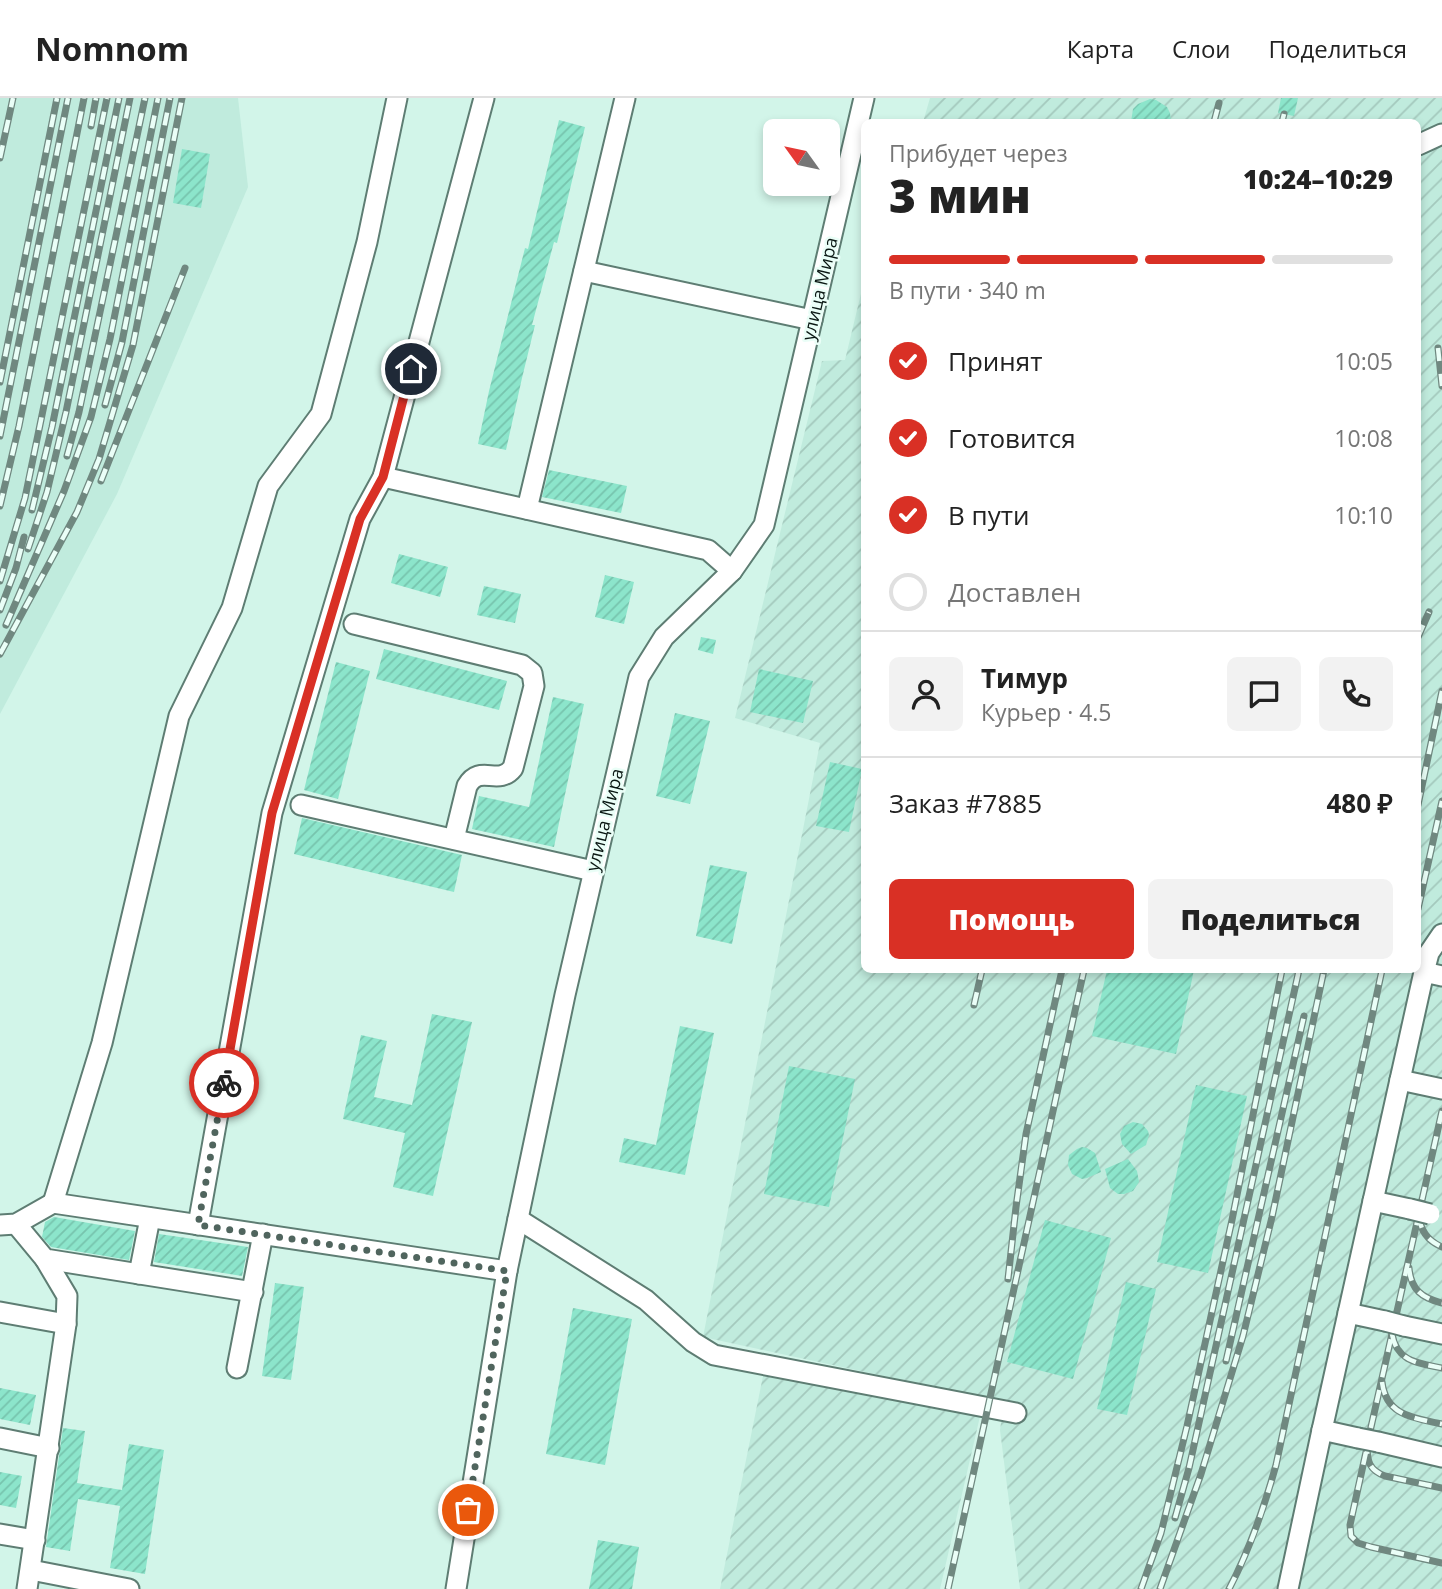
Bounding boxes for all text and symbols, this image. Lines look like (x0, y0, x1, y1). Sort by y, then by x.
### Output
text: Nomnom (35, 26, 189, 71)
text: Карта (1067, 32, 1134, 65)
text: Слои (1172, 32, 1231, 65)
text: Поделиться (1269, 32, 1407, 65)
north arrow (763, 119, 840, 196)
map controls (763, 119, 840, 196)
text: Прибудет через (889, 137, 1068, 169)
text: 10:24–10:29 (1243, 161, 1393, 197)
text: 3 мин (889, 164, 1031, 226)
street label: улица Мира (795, 235, 843, 343)
text: В пути · 340 m (889, 274, 1046, 306)
pin (381, 339, 441, 399)
icon: check (889, 342, 927, 380)
text: Принят (948, 343, 1042, 379)
text: 10:05 (1334, 345, 1393, 377)
icon: home (392, 350, 430, 388)
icon: check (889, 419, 927, 457)
text: Готовится (948, 420, 1076, 456)
text: 10:08 (1334, 422, 1393, 454)
icon: check (889, 496, 927, 534)
text: В пути (948, 497, 1029, 533)
text: 10:10 (1334, 499, 1393, 531)
text: Доставлен (948, 574, 1081, 610)
button: person (889, 657, 963, 731)
button: chat (1227, 657, 1301, 731)
button: phone (1319, 657, 1393, 731)
text: Тимур (981, 660, 1068, 696)
text: Курьер · 4.5 (981, 696, 1112, 728)
street label: улица Мира (580, 766, 628, 874)
text: Заказ #7885 (889, 785, 1042, 821)
text: 480 ₽ (1327, 785, 1393, 821)
button: Помощь (889, 879, 1134, 959)
button: Поделиться (1148, 879, 1393, 959)
courier (189, 1048, 259, 1118)
icon: bike (205, 1064, 243, 1102)
pin (438, 1480, 498, 1540)
icon: bag (449, 1491, 487, 1529)

